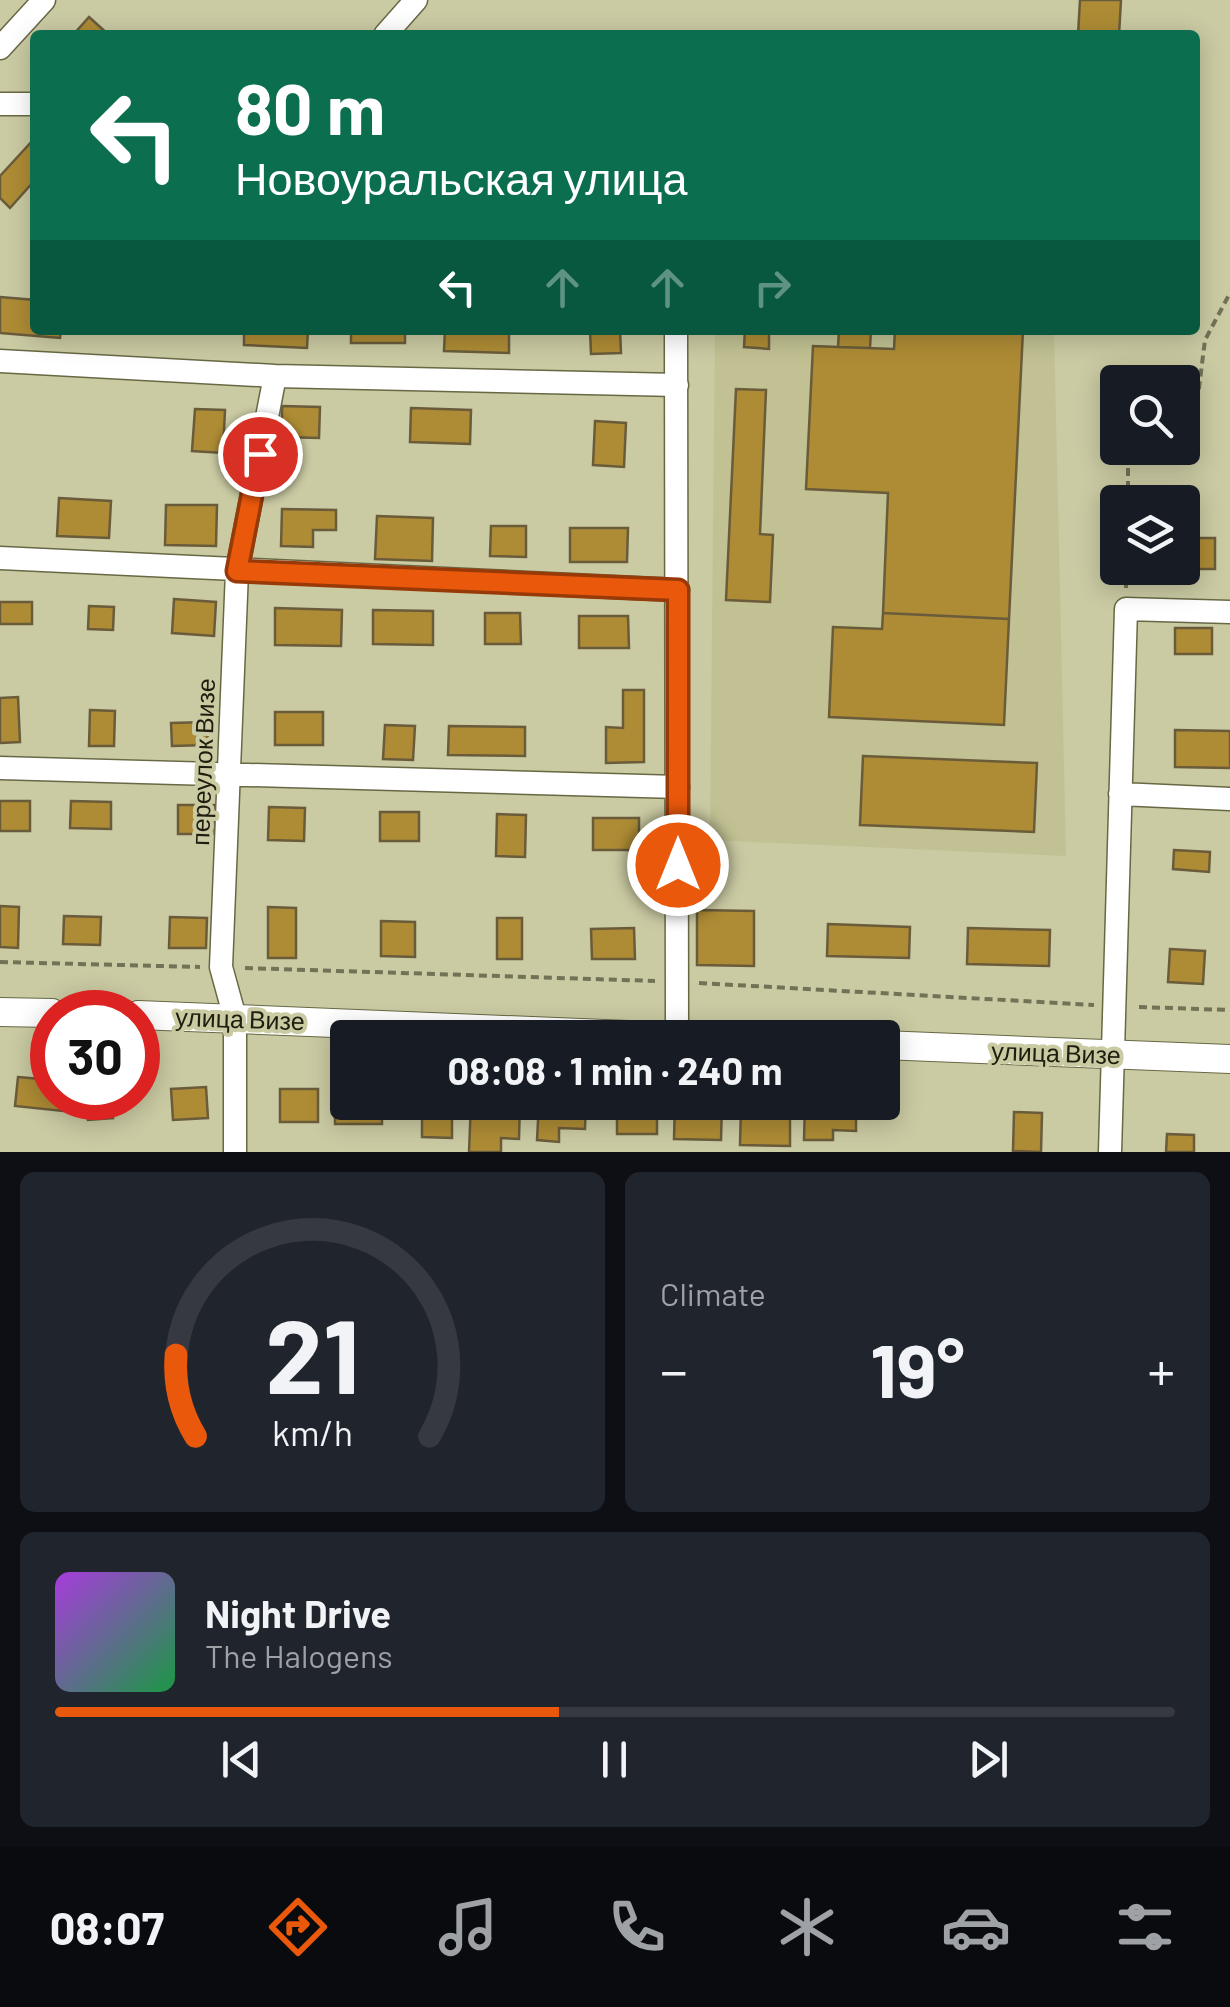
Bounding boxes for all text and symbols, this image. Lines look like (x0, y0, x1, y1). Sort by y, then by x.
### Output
text: 80 m (235, 65, 385, 149)
icon: left (70, 70, 200, 200)
text: Новоуральская улица (235, 150, 687, 204)
icon: left (430, 260, 485, 315)
icon: ahead (535, 260, 590, 315)
icon: ahead (640, 260, 695, 315)
icon: right (745, 260, 800, 315)
map controls (1100, 365, 1200, 585)
button: search (1100, 365, 1200, 465)
pin (218, 412, 303, 497)
icon: arrive (233, 427, 288, 482)
button: layers (1100, 485, 1200, 585)
street label: переулок Визе (184, 678, 220, 846)
position arrow (626, 813, 730, 917)
speed limit sign: 30 (30, 990, 160, 1120)
street label: улица Визе (175, 1001, 305, 1035)
street label: улица Визе (991, 1035, 1121, 1069)
text: 08:08 · 1 min · 240 m (447, 1047, 783, 1093)
text: Climate (660, 1274, 766, 1312)
text: 21 (265, 1290, 360, 1415)
text: 19° (870, 1323, 965, 1413)
text: − (660, 1336, 688, 1402)
text: + (1147, 1336, 1175, 1402)
text: km/h (272, 1410, 353, 1453)
text: Night Drive (205, 1590, 391, 1636)
text: The Halogens (205, 1636, 393, 1674)
icon: previous (214, 1732, 269, 1787)
icon: pause (587, 1732, 642, 1787)
icon: next (961, 1732, 1016, 1787)
icon: directions (263, 1892, 333, 1962)
icon: music (433, 1892, 503, 1962)
icon: phone (602, 1892, 672, 1962)
icon: climate (772, 1892, 842, 1962)
icon: car (941, 1892, 1011, 1962)
icon: filters (1110, 1892, 1180, 1962)
text: 08:07 (50, 1900, 164, 1954)

